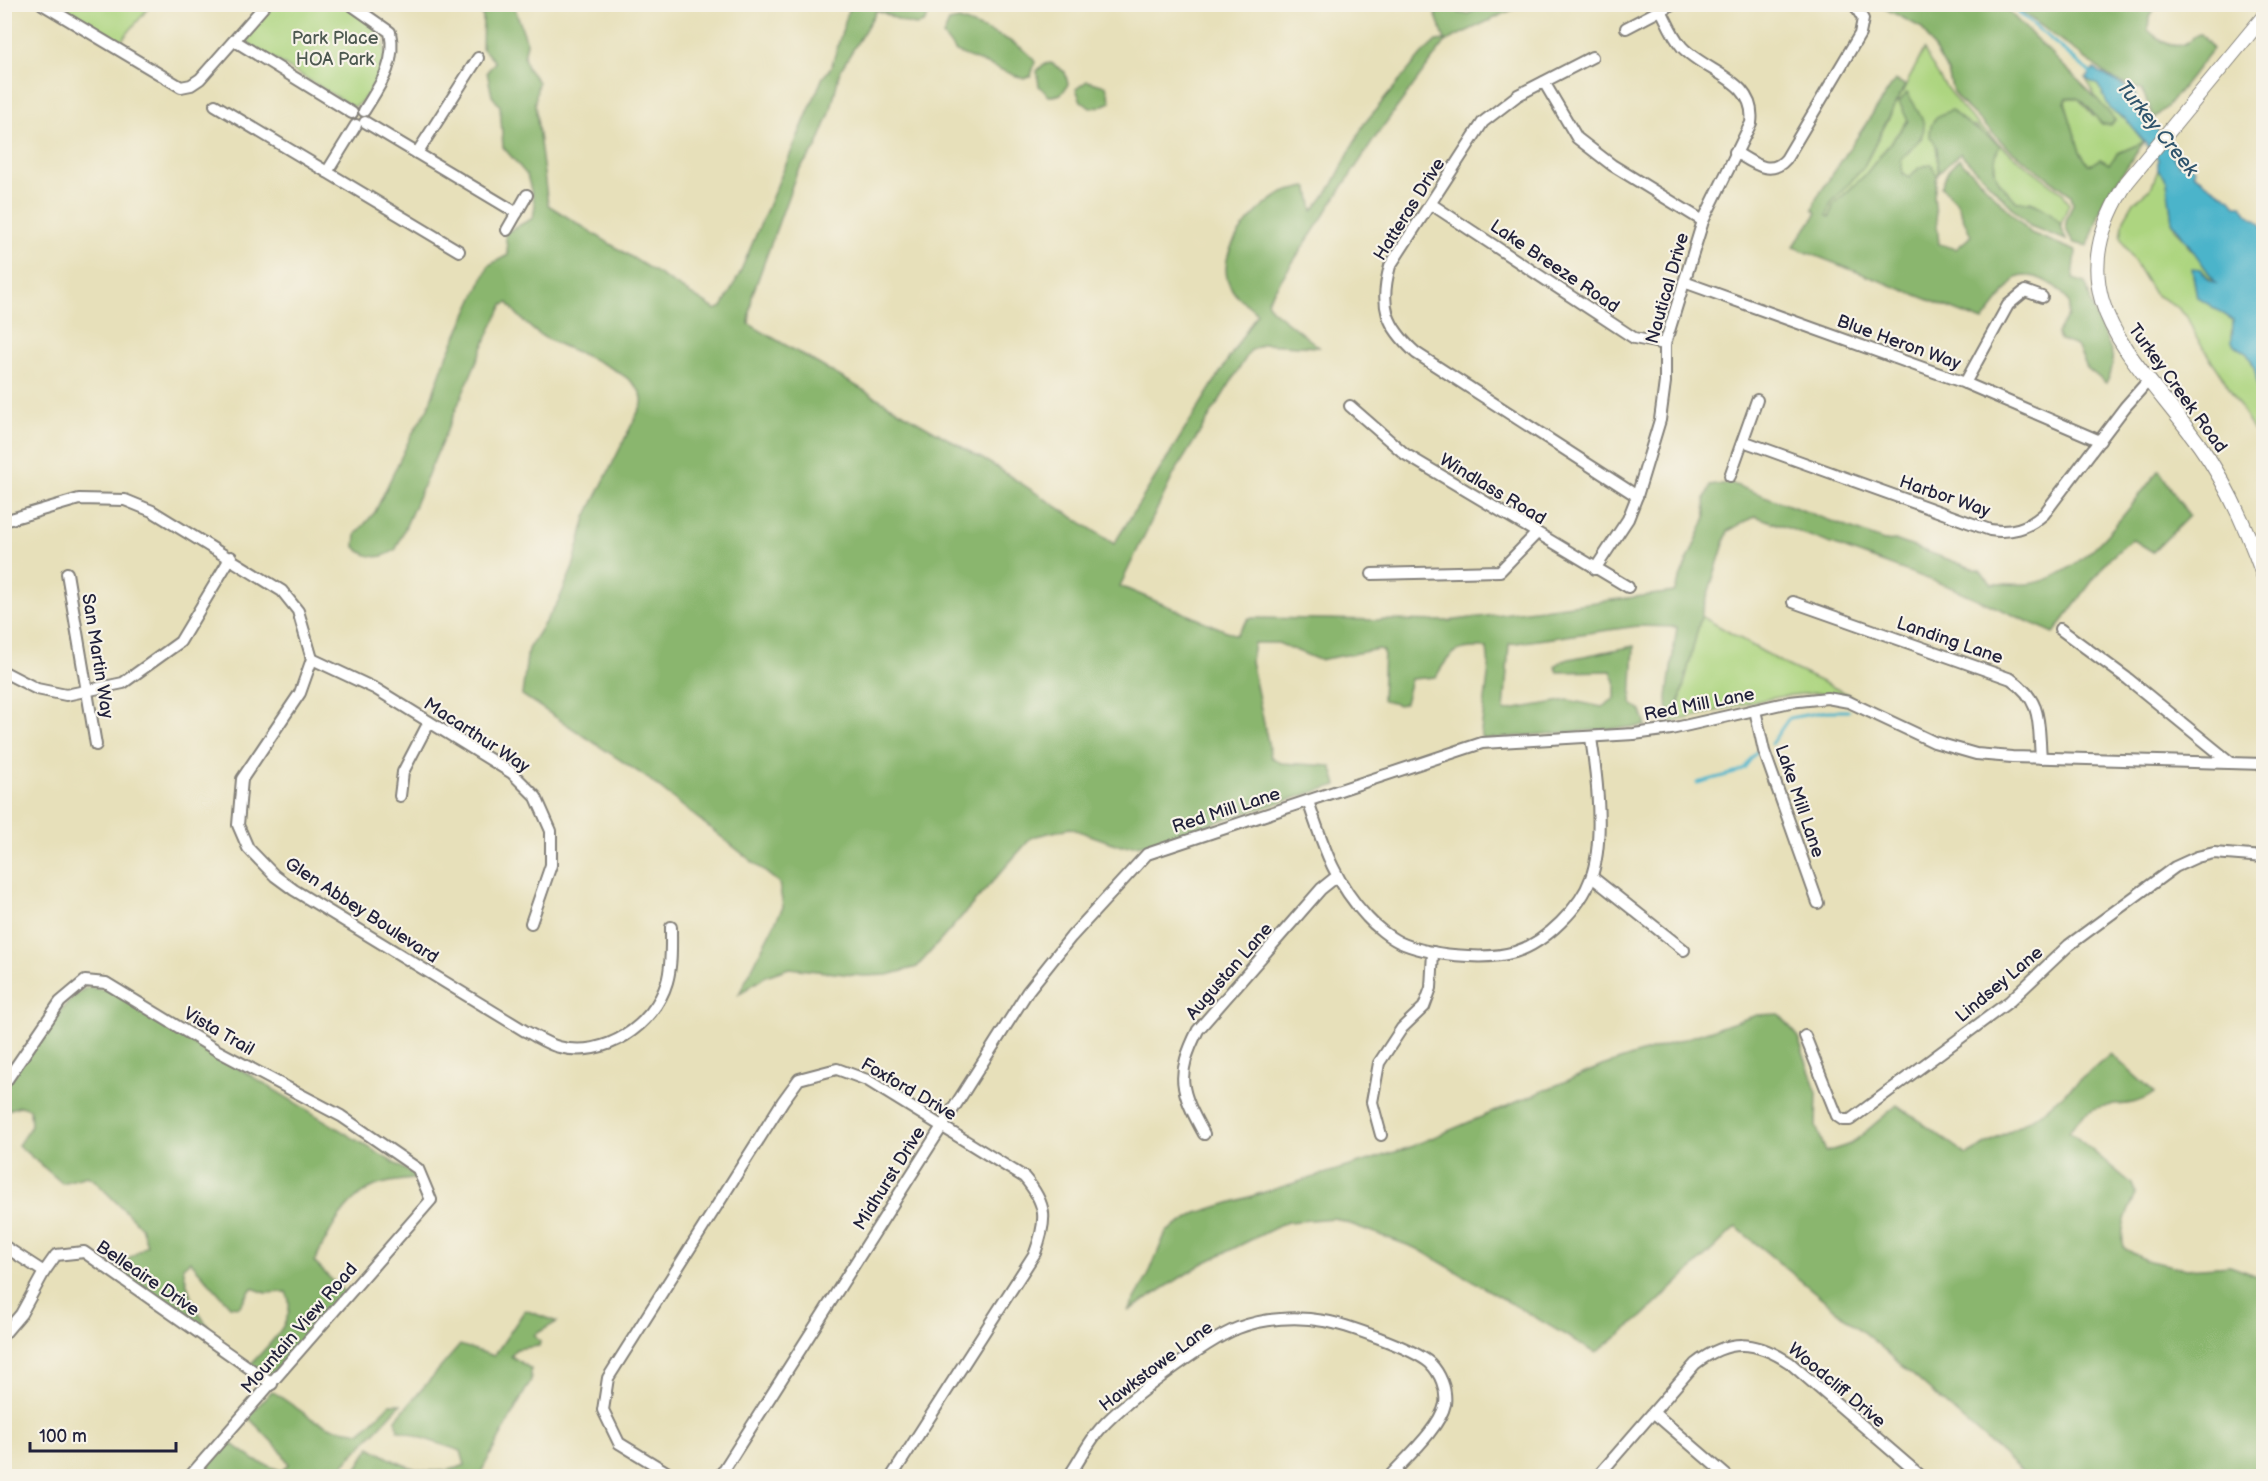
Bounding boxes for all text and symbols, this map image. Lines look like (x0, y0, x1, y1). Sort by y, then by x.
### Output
park label: Park Place HOA Park (292, 28, 379, 70)
water label: Turkey Creek (2111, 76, 2204, 182)
street label: Hatteras Drive (1370, 154, 1449, 264)
street label: Lake Breeze Road (1486, 215, 1623, 317)
street label: Nautical Drive (1642, 230, 1693, 346)
street label: Blue Heron Way (1834, 310, 1964, 375)
street label: Turkey Creek Road (2124, 320, 2231, 457)
street label: Windlass Road (1436, 449, 1550, 529)
street label: Harbor Way (1897, 471, 1994, 522)
street label: San Martin Way (77, 592, 118, 721)
street label: Landing Lane (1894, 612, 2006, 669)
street label: Red Mill Lane (1642, 683, 1756, 725)
street label: Macarthur Way (420, 693, 534, 778)
street label: Lake Mill Lane (1770, 742, 1829, 860)
street label: Red Mill Lane (1170, 783, 1283, 838)
street label: Glen Abbey Boulevard (281, 853, 442, 968)
street label: Augustan Lane (1182, 918, 1277, 1024)
street label: Lindsey Lane (1952, 942, 2047, 1027)
street label: Vista Trail (180, 1003, 258, 1060)
street label: Foxford Drive (857, 1054, 961, 1125)
street label: Midhurst Drive (849, 1122, 930, 1234)
street label: Belleaire Drive (92, 1236, 204, 1321)
street label: Mountain View Road (237, 1259, 362, 1398)
street label: Hawkstowe Lane (1095, 1317, 1217, 1416)
street label: Woodcliff Drive (1784, 1338, 1890, 1432)
scale bar (30, 1415, 176, 1453)
text: 100 m (39, 1426, 87, 1447)

